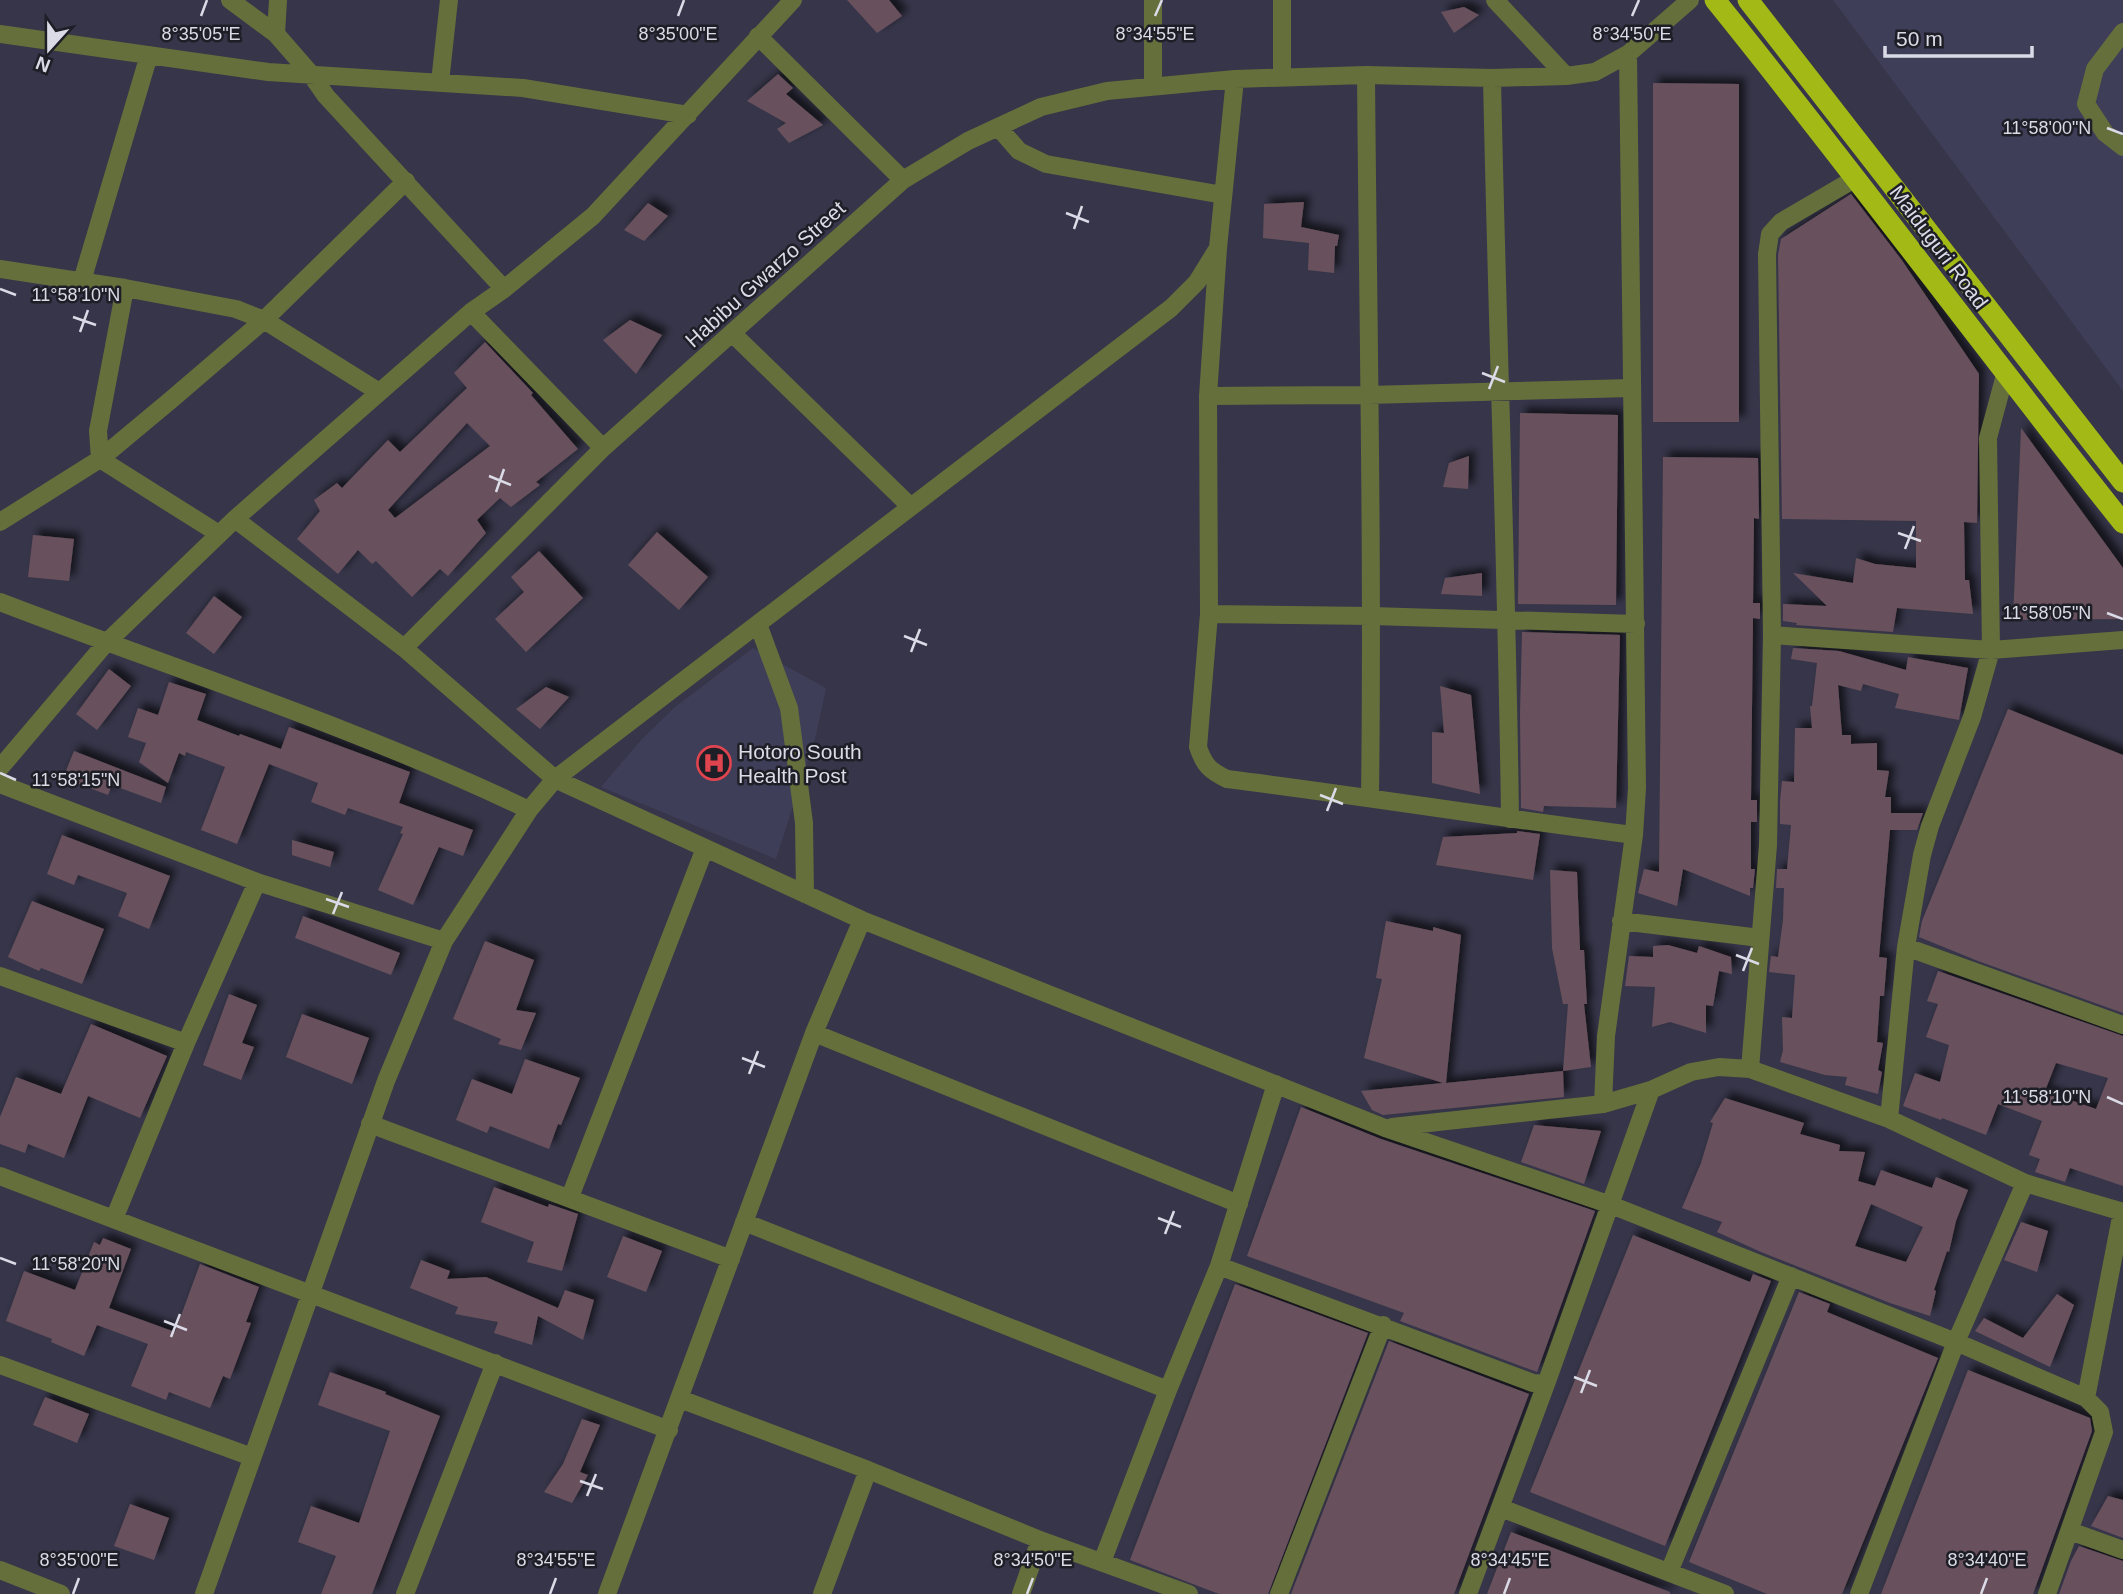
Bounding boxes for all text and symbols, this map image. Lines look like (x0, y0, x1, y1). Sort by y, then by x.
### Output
north arrow (14, 14, 84, 84)
scale bar (1885, 14, 2032, 58)
text: 8°35'05"E (161, 24, 241, 44)
text: 8°35'00"E (638, 24, 718, 44)
text: 8°34'55"E (1115, 24, 1195, 44)
text: 8°34'50"E (1592, 24, 1672, 44)
text: 50 m (1896, 27, 1943, 50)
text: N (33, 52, 53, 77)
text: 11°58'00"N (2003, 118, 2091, 138)
street label: Maiduguri Road (1885, 181, 1993, 313)
street label: Habibu Gwarzo Street (681, 196, 850, 352)
text: 11°58'10"N (32, 285, 120, 305)
text: 11°58'05"N (2003, 603, 2091, 623)
place label: Hotoro South Health Post (738, 740, 862, 787)
hospital icon: Hotoro South Health Post (695, 744, 733, 782)
text: 11°58'15"N (32, 770, 120, 790)
text: 11°58'10"N (2003, 1087, 2091, 1107)
text: 11°58'20"N (32, 1254, 120, 1274)
text: 8°35'00"E (39, 1550, 119, 1570)
text: 8°34'55"E (516, 1550, 596, 1570)
text: 8°34'50"E (993, 1550, 1073, 1570)
text: 8°34'45"E (1470, 1550, 1550, 1570)
text: 8°34'40"E (1947, 1550, 2027, 1570)

